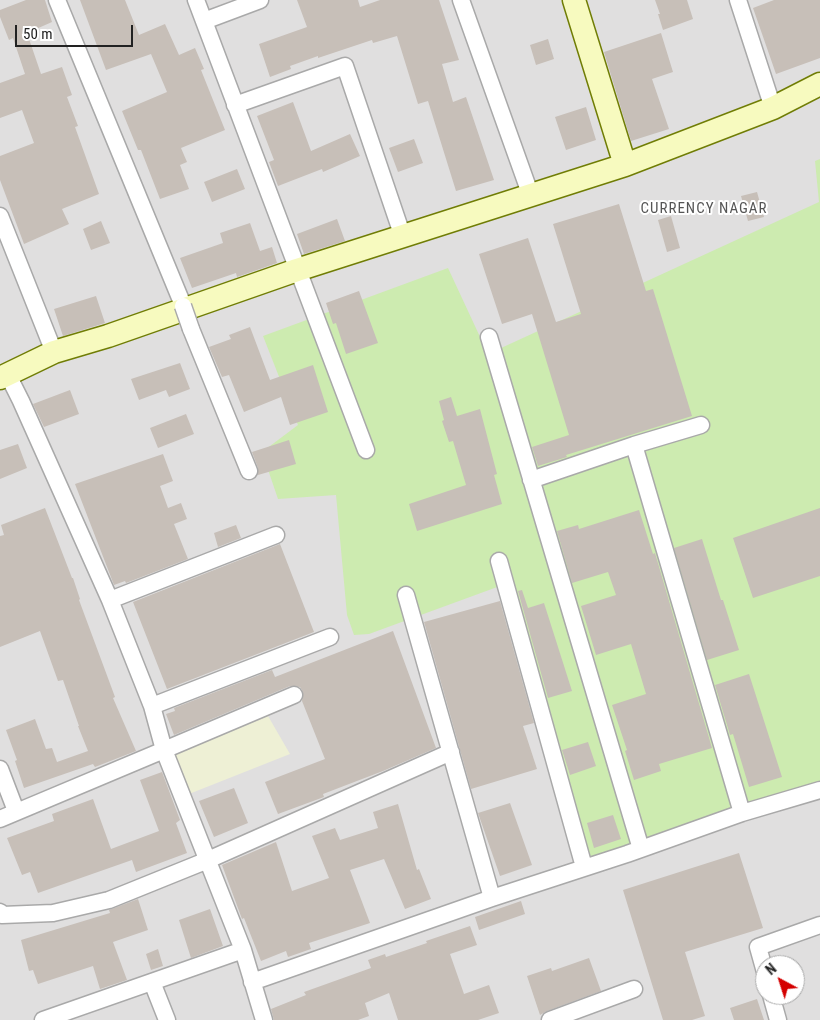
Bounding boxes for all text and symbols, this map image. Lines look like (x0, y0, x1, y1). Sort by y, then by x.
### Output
scale bar (18, 15, 135, 47)
text: 50 m (23, 25, 53, 43)
district label: CURRENCY NAGAR (639, 200, 769, 218)
north arrow (755, 955, 805, 1005)
text: N (763, 960, 779, 978)

